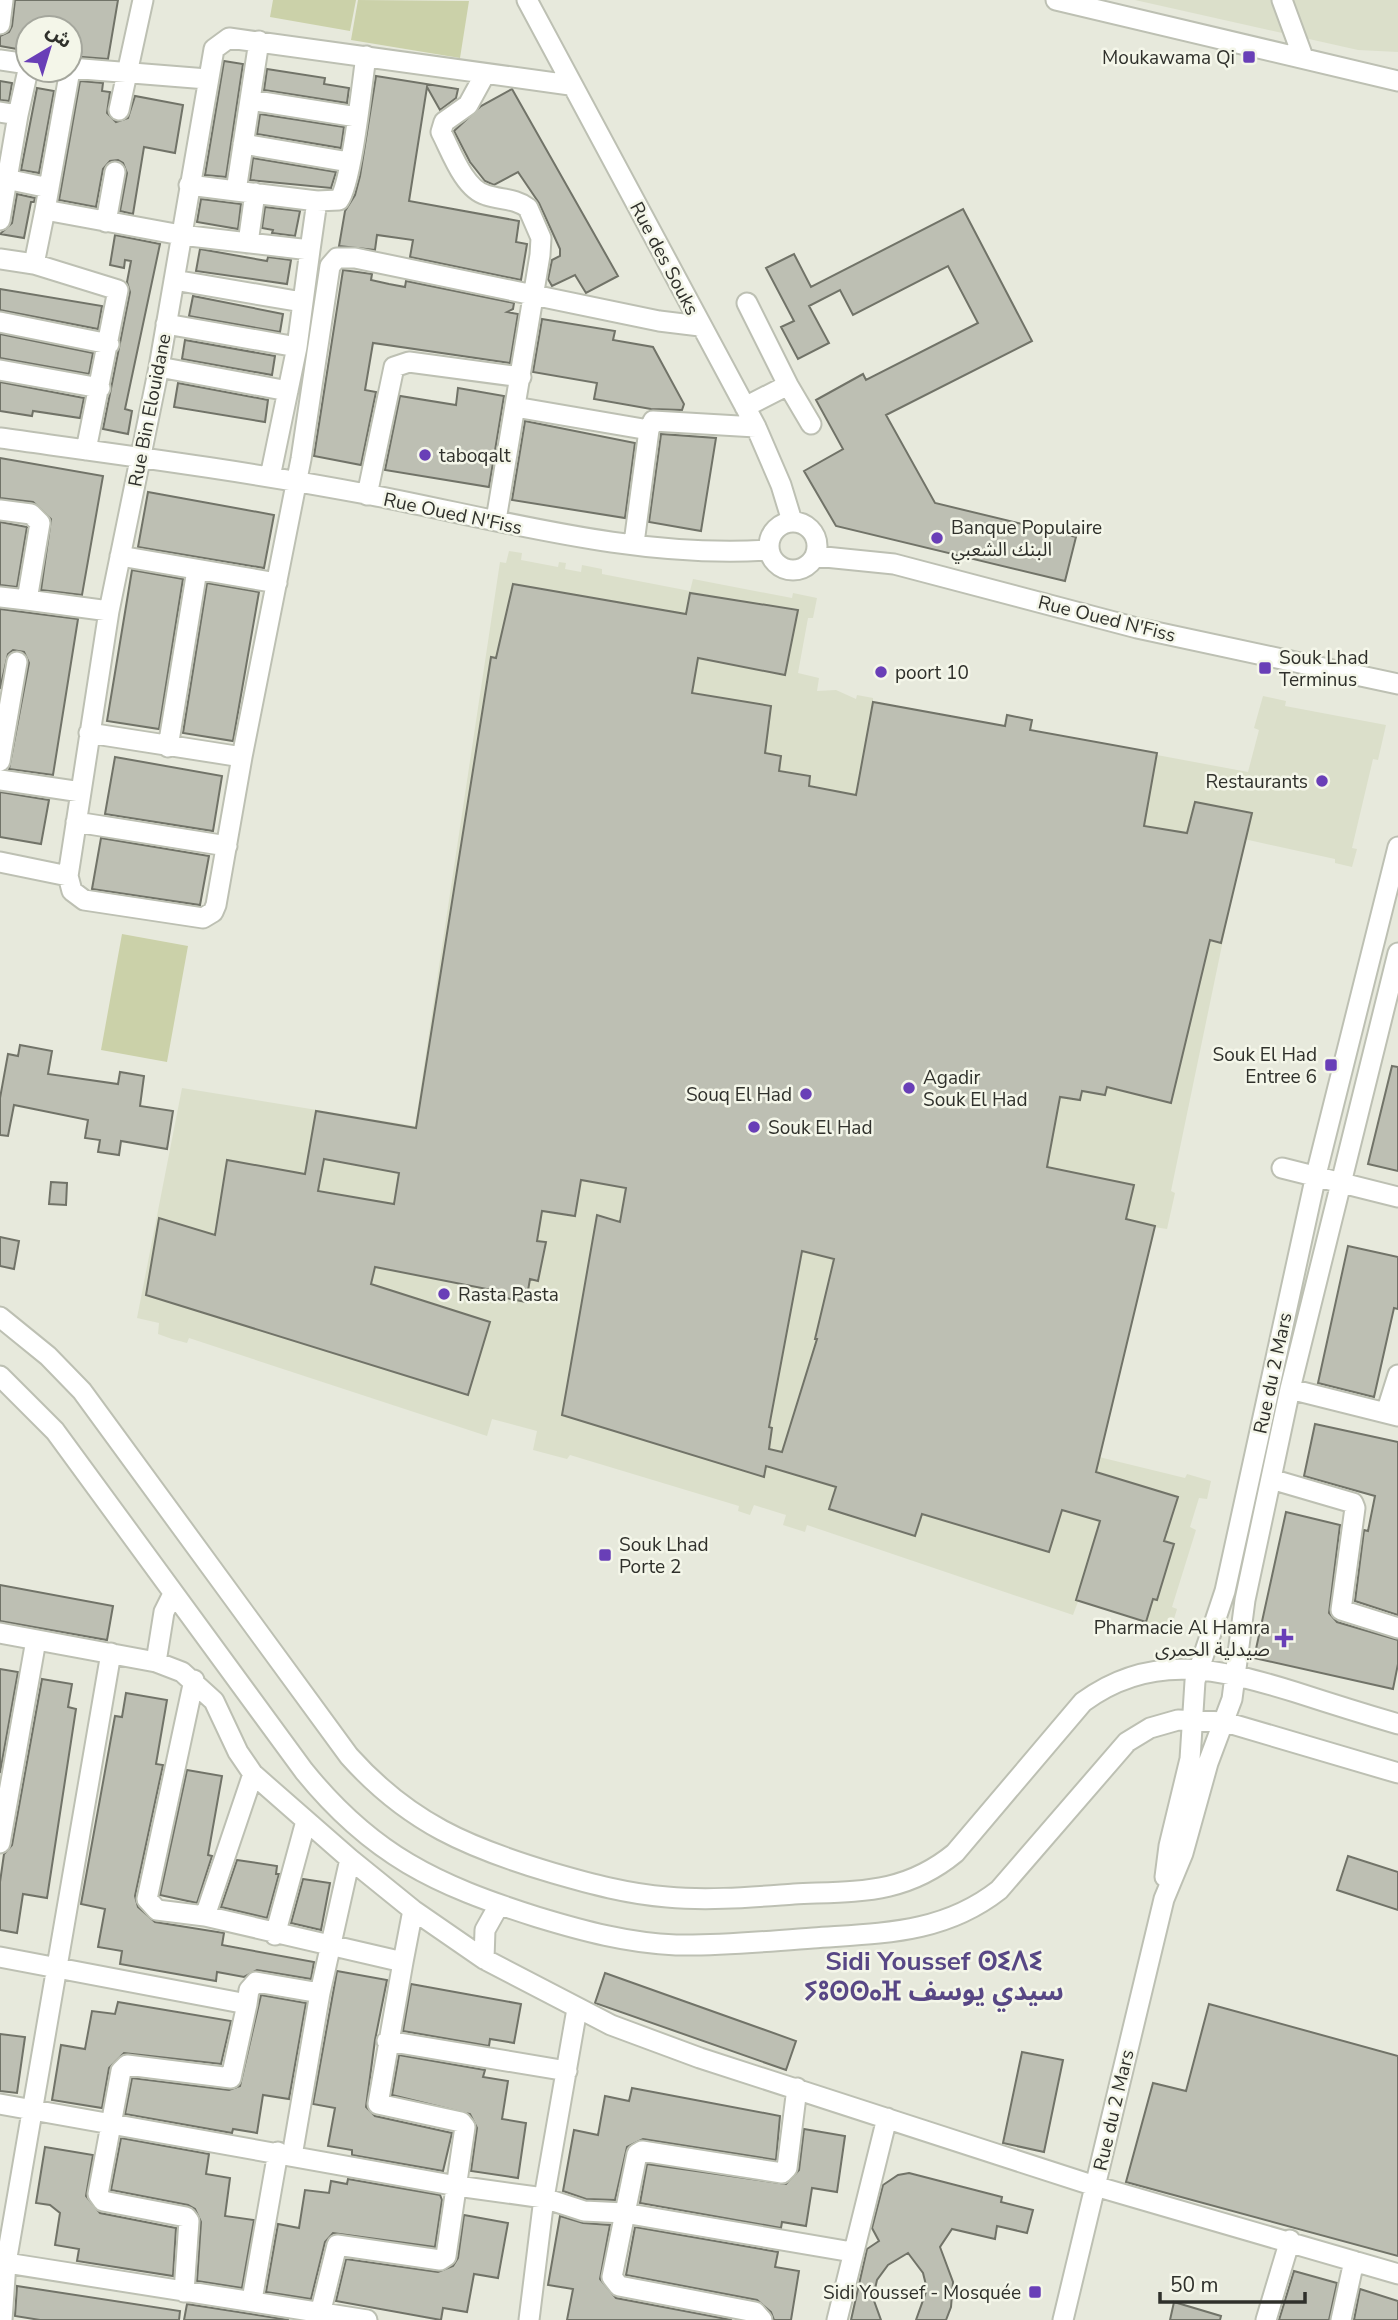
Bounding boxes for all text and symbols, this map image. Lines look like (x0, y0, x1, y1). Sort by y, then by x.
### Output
north arrow (14, 14, 84, 84)
text: ش (41, 18, 77, 55)
place label: Moukawama Qi (1102, 45, 1235, 71)
marker: Moukawama Qi (1241, 49, 1257, 65)
street label: Rue des Souks (623, 197, 705, 320)
street label: Rue Bin Elouidane (122, 331, 178, 489)
place label: taboqalt (439, 443, 511, 469)
marker: taboqalt (417, 447, 433, 463)
street label: Rue Oued N'Fiss (381, 487, 524, 541)
place label: Banque Populaire البنك الشعبي (951, 515, 1102, 564)
marker: Banque Populaire البنك الشعبي (929, 530, 945, 546)
street label: Rue Oued N'Fiss (1035, 589, 1178, 649)
place label: Souk Lhad Terminus (1279, 645, 1369, 693)
place label: poort 10 (895, 660, 969, 686)
marker: Souk Lhad Terminus (1257, 660, 1273, 676)
marker: poort 10 (873, 664, 889, 680)
place label: Restaurants (1206, 769, 1308, 795)
marker: Restaurants (1314, 773, 1330, 789)
place label: Souk El Had Entree 6 (1213, 1042, 1317, 1090)
marker: Souk El Had Entree 6 (1323, 1057, 1339, 1073)
place label: Agadir Souk El Had (923, 1065, 1027, 1113)
marker: Agadir Souk El Had (901, 1080, 917, 1096)
place label: Souq El Had (686, 1082, 792, 1108)
marker: Souq El Had (798, 1086, 814, 1102)
place label: Souk El Had (768, 1115, 872, 1141)
marker: Souk El Had (746, 1119, 762, 1135)
place label: Rasta Pasta (458, 1282, 559, 1308)
marker: Rasta Pasta (436, 1286, 452, 1302)
street label: Rue du 2 Mars (1247, 1310, 1299, 1436)
place label: Souk Lhad Porte 2 (619, 1532, 709, 1580)
marker: Souk Lhad Porte 2 (597, 1547, 613, 1563)
place label: Pharmacie Al Hamra صيدلية الحمرى (1094, 1615, 1270, 1663)
marker: Pharmacie Al Hamra صيدلية الحمرى (1276, 1630, 1292, 1646)
district label: Sidi Youssef ⵙⵉⴷⵉ ⵢⵓⵙⵙⴰⴼ سيدي يوسف (804, 1944, 1064, 2012)
street label: Rue du 2 Mars (1087, 2047, 1141, 2173)
scale bar (1160, 2260, 1305, 2304)
text: 50 m (1170, 2271, 1219, 2299)
place label: Sidi Youssef - Mosquée (823, 2280, 1021, 2306)
marker: Sidi Youssef - Mosquée (1027, 2284, 1043, 2300)

